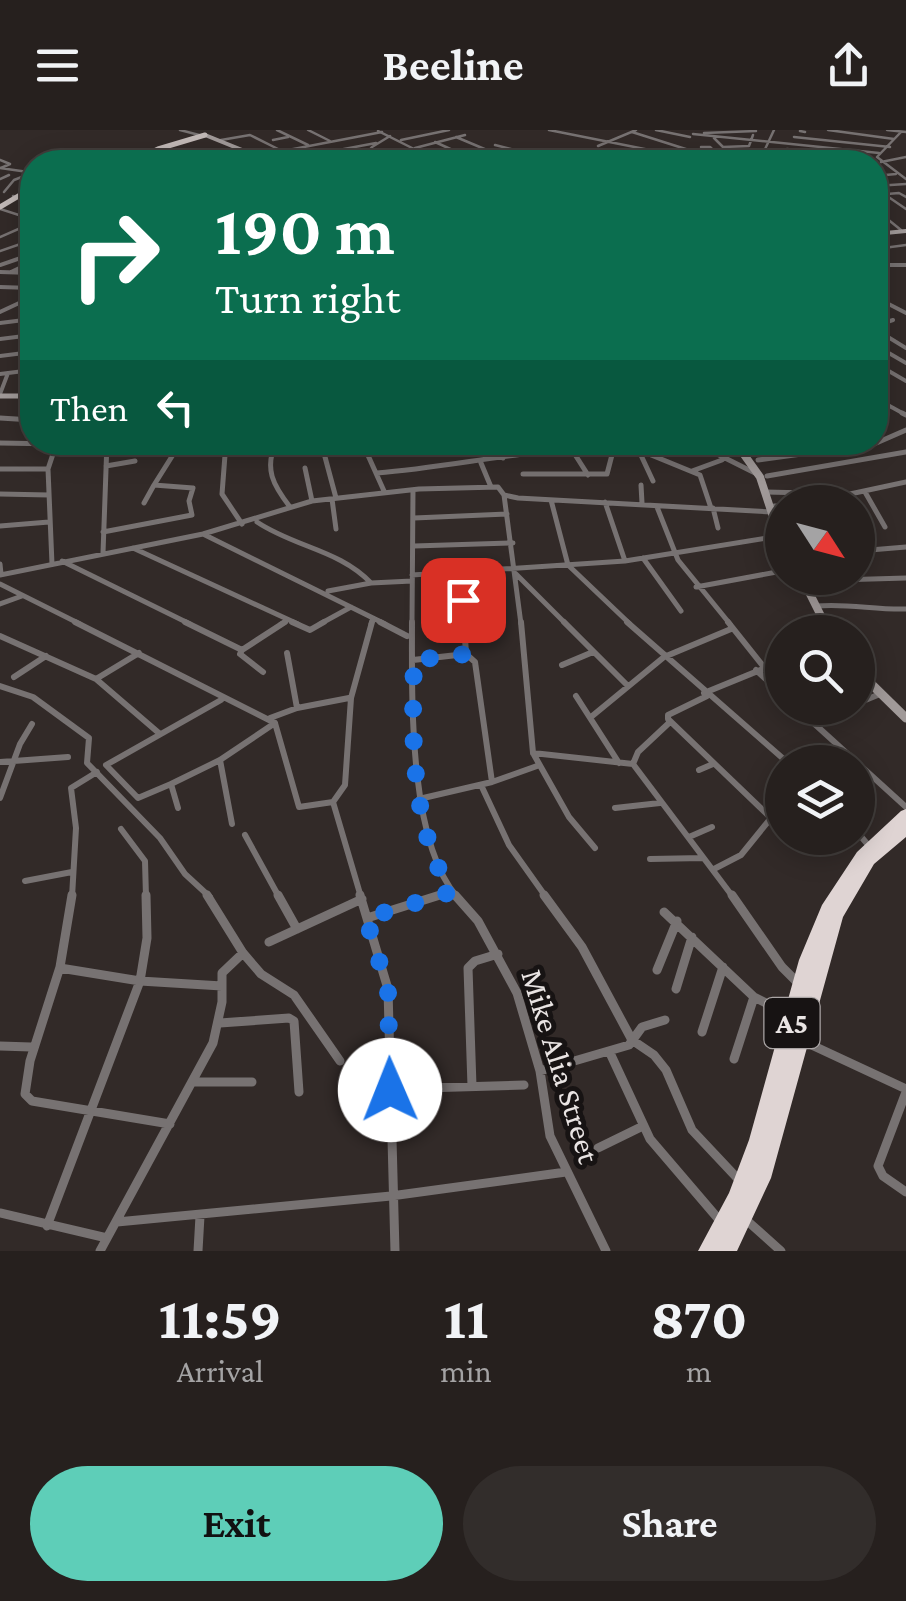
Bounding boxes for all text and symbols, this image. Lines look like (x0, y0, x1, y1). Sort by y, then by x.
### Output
icon: menu (30, 38, 85, 93)
icon: share (821, 38, 876, 93)
text: Beeline (382, 40, 524, 90)
icon: right (50, 190, 180, 320)
text: 190 m (215, 191, 395, 269)
text: Turn right (215, 273, 400, 323)
icon: left (148, 380, 203, 435)
text: Then (50, 387, 128, 429)
north arrow (765, 485, 875, 595)
map controls (765, 485, 875, 855)
pin (421, 558, 506, 643)
icon: arrive (436, 573, 491, 628)
button: search (765, 615, 875, 725)
button: layers (765, 745, 875, 855)
street label: Mike Alia Street (514, 965, 608, 1168)
road number: A5 (764, 998, 820, 1048)
position arrow (338, 1038, 442, 1142)
text: 11:59 (159, 1284, 282, 1351)
text: 11 (444, 1284, 488, 1351)
text: 870 (650, 1284, 747, 1351)
text: Arrival (177, 1353, 264, 1389)
text: min (440, 1353, 492, 1389)
text: m (686, 1353, 712, 1389)
button: Exit (30, 1466, 443, 1581)
button: Share (463, 1466, 876, 1581)

